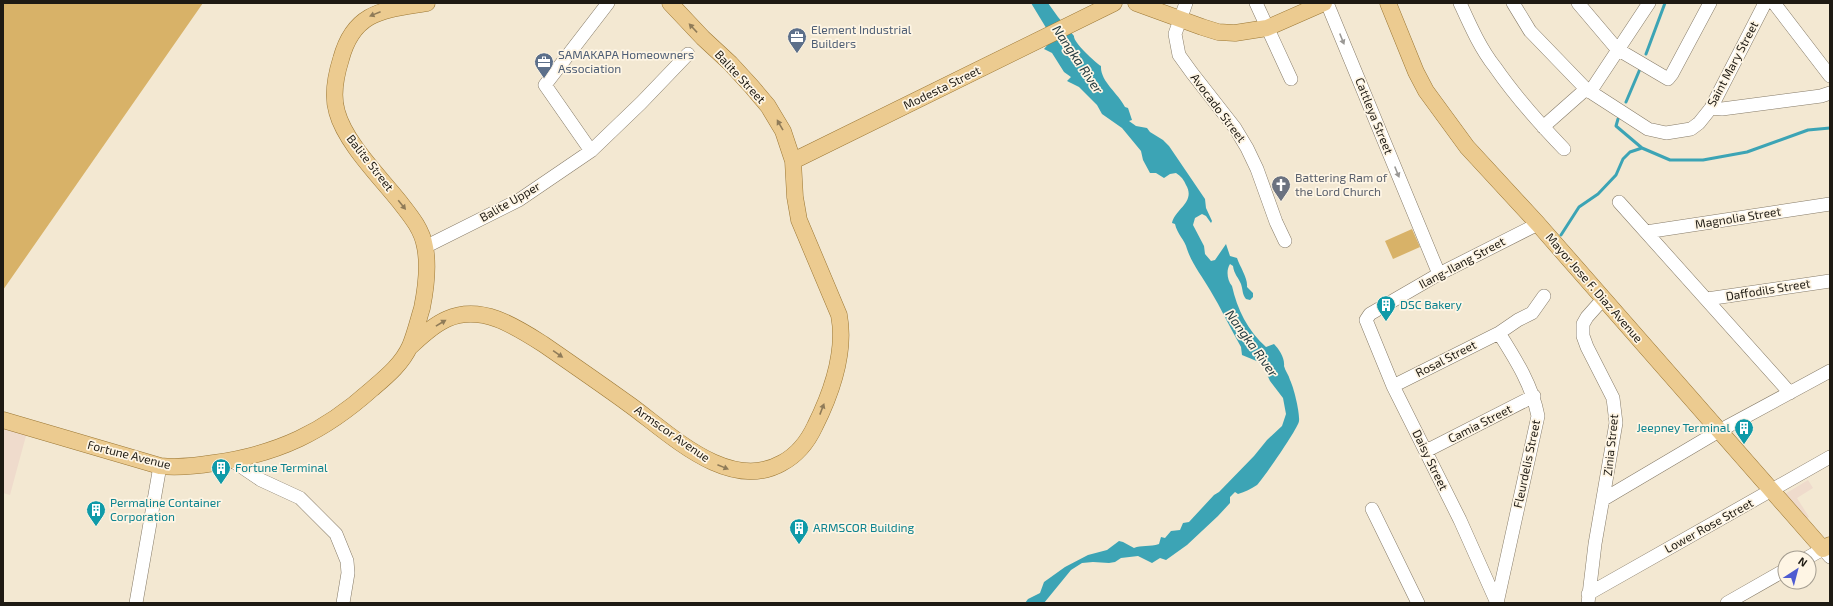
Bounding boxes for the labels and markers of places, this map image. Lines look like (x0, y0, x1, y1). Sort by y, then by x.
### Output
place label: Element Industrial Builders (811, 22, 912, 50)
office icon: Element Industrial Builders (786, 26, 808, 54)
place label: SAMAKAPA Homeowners Association (558, 47, 694, 75)
office icon: SAMAKAPA Homeowners Association (533, 51, 555, 79)
place label: Battering Ram of the Lord Church (1295, 170, 1388, 198)
church icon: Battering Ram of the Lord Church (1270, 174, 1292, 202)
building icon: DSC Bakery (1375, 294, 1397, 322)
place label: DSC Bakery (1400, 297, 1462, 311)
building icon: Jeepney Terminal (1733, 417, 1755, 445)
place label: Jeepney Terminal (1637, 420, 1730, 434)
building icon: Fortune Terminal (210, 457, 232, 485)
place label: Fortune Terminal (235, 460, 328, 474)
place label: Permaline Container Corporation (110, 495, 221, 523)
building icon: Permaline Container Corporation (85, 499, 107, 527)
building icon: ARMSCOR Building (788, 517, 810, 545)
place label: ARMSCOR Building (813, 520, 915, 534)

